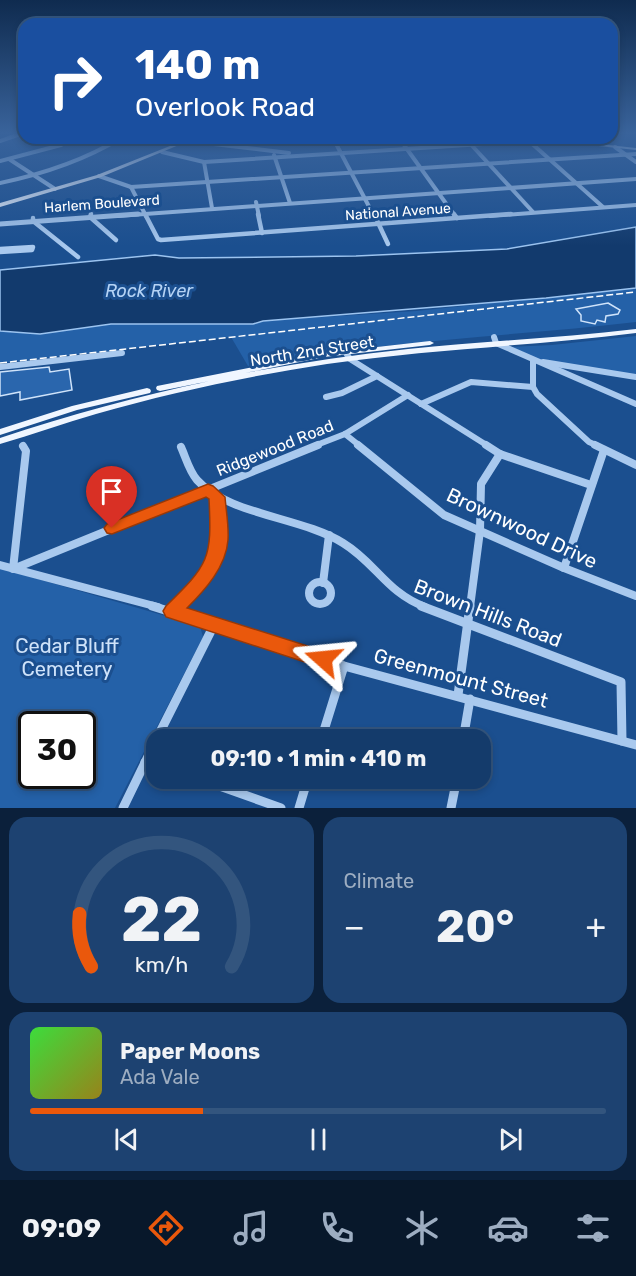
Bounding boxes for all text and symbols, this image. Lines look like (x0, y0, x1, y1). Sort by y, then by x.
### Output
text: 140 m (135, 40, 261, 90)
icon: right (36, 42, 114, 120)
text: Overlook Road (135, 91, 315, 123)
street label: Harlem Boulevard (44, 191, 160, 217)
street label: National Avenue (345, 200, 452, 224)
water label: Rock River (105, 280, 194, 302)
street label: North 2nd Street (249, 332, 375, 370)
street label: Ridgewood Road (214, 416, 336, 480)
pin (86, 466, 137, 528)
icon: arrive (95, 475, 128, 508)
street label: Brownwood Drive (443, 483, 601, 573)
street label: Brown Hills Road (411, 574, 565, 652)
position arrow (291, 627, 355, 691)
park label: Cedar Bluff Cemetery (15, 634, 119, 681)
street label: Greenmount Street (371, 643, 551, 713)
speed limit sign: 30 (18, 711, 96, 789)
text: 09:10 · 1 min · 410 m (210, 745, 427, 772)
text: Climate (344, 869, 414, 893)
text: 22 (121, 883, 202, 957)
text: 20° (436, 900, 514, 953)
text: − (344, 907, 365, 946)
text: + (585, 907, 606, 946)
text: km/h (134, 952, 188, 977)
text: Paper Moons (120, 1038, 260, 1065)
text: Ada Vale (120, 1065, 200, 1089)
icon: previous (110, 1123, 143, 1156)
icon: pause (302, 1123, 335, 1156)
icon: next (494, 1123, 527, 1156)
icon: directions (145, 1207, 187, 1249)
icon: music (230, 1207, 272, 1249)
icon: phone (316, 1207, 358, 1249)
icon: climate (401, 1207, 443, 1249)
icon: car (487, 1207, 529, 1249)
icon: filters (572, 1207, 614, 1249)
text: 09:09 (22, 1212, 101, 1244)

